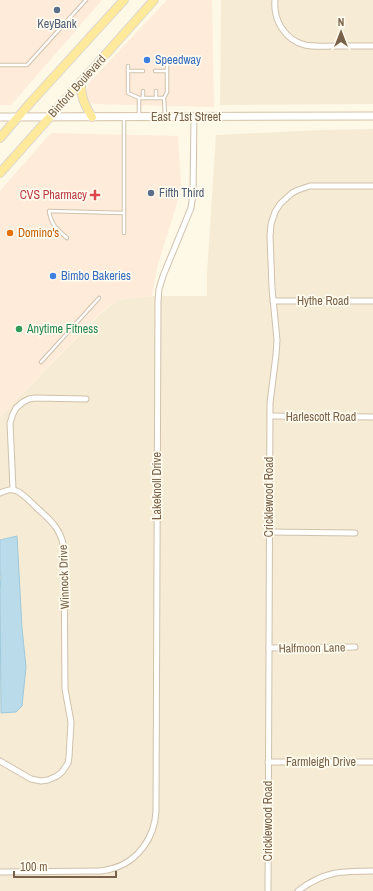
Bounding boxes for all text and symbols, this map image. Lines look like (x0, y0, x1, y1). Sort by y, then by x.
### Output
marker: KeyBank (52, 5, 62, 15)
north arrow (321, 12, 361, 52)
text: N (338, 15, 344, 29)
place label: KeyBank (37, 16, 77, 32)
street label: Binford Boulevard (45, 51, 109, 121)
place label: Speedway (155, 52, 201, 68)
marker: Speedway (142, 55, 152, 65)
street label: East 71st Street (151, 109, 221, 125)
place label: Fifth Third (159, 185, 204, 201)
place label: CVS Pharmacy (20, 187, 87, 203)
marker: Fifth Third (146, 188, 156, 198)
marker: CVS Pharmacy (90, 190, 100, 200)
place label: Domino's (18, 225, 59, 241)
marker: Domino's (5, 228, 15, 238)
place label: Bimbo Bakeries (61, 268, 131, 284)
marker: Bimbo Bakeries (48, 271, 58, 281)
street label: Hythe Road (297, 293, 349, 309)
place label: Anytime Fitness (26, 321, 98, 337)
marker: Anytime Fitness (14, 324, 24, 334)
street label: Harlescott Road (286, 409, 356, 425)
street label: Lakeknoll Drive (149, 452, 165, 520)
street label: Cricklewood Road (261, 457, 277, 537)
street label: Winnock Drive (55, 544, 73, 610)
street label: Halfmoon Lane (278, 639, 346, 657)
street label: Farmleigh Drive (286, 754, 356, 770)
street label: Cricklewood Road (260, 781, 276, 861)
scale bar (14, 853, 116, 879)
text: 100 m (20, 859, 47, 875)

